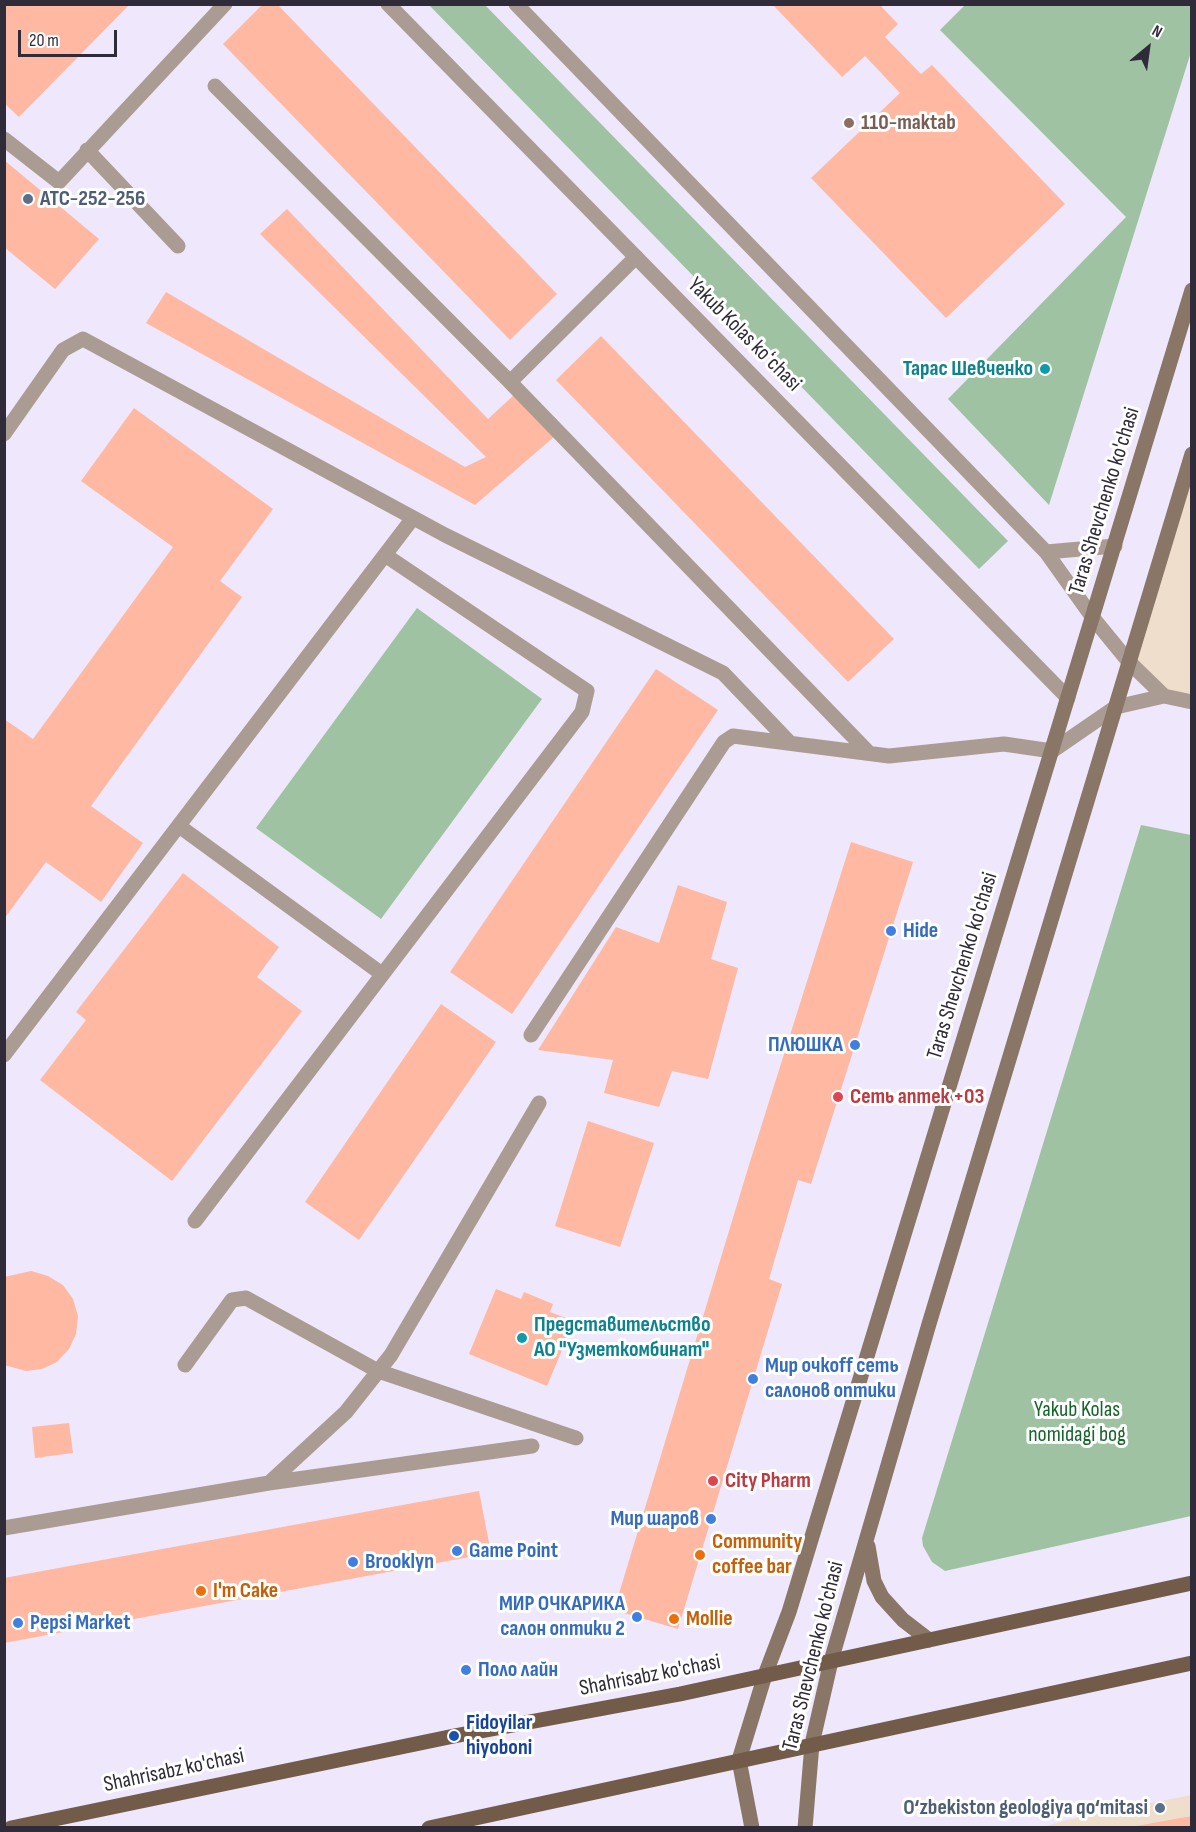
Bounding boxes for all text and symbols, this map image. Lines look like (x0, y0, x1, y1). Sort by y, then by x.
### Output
scale bar (21, 18, 120, 56)
north arrow (1118, 18, 1178, 78)
text: N (1149, 21, 1165, 42)
text: 20 m (29, 30, 59, 51)
place label: 110-maktab (861, 110, 956, 136)
marker: 110-maktab (842, 116, 856, 130)
place label: АТС-252-256 (40, 186, 145, 212)
marker: АТС-252-256 (21, 192, 35, 206)
street label: Yakub Kolas koʻchasi (682, 273, 806, 397)
place label: Тарас Шевченко (903, 356, 1033, 382)
marker: Тарас Шевченко (1038, 362, 1052, 376)
street label: Taras Shevchenko ko'chasi (1064, 404, 1146, 598)
street label: Taras Shevchenko ko'chasi (922, 869, 1004, 1063)
place label: Hide (903, 918, 938, 944)
marker: Hide (884, 924, 898, 938)
place label: ПЛЮШКА (768, 1032, 843, 1058)
marker: ПЛЮШКА (848, 1038, 862, 1052)
place label: Сеть аптек +03 (850, 1084, 984, 1110)
marker: Сеть аптек +03 (831, 1090, 845, 1104)
place label: Представительство АО "Узметкомбинат" (534, 1312, 711, 1364)
marker: Представительство АО "Узметкомбинат" (515, 1331, 529, 1345)
place label: Мир очкоff сеть салонов оптики (765, 1353, 899, 1404)
marker: Мир очкоff сеть салонов оптики (746, 1372, 760, 1386)
park label: Yakub Kolas nomidagi bog (1028, 1397, 1126, 1448)
place label: City Pharm (725, 1468, 811, 1494)
marker: City Pharm (706, 1474, 720, 1488)
place label: Мир шаров (610, 1506, 699, 1532)
marker: Мир шаров (704, 1512, 718, 1526)
place label: Community coffee bar (712, 1529, 802, 1580)
place label: Game Point (469, 1538, 558, 1564)
marker: Game Point (450, 1544, 464, 1558)
marker: Community coffee bar (693, 1548, 707, 1562)
place label: Brooklyn (365, 1549, 434, 1575)
marker: Brooklyn (346, 1555, 360, 1569)
street label: Taras Shevchenko ko'chasi (778, 1559, 850, 1753)
place label: I'm Cake (213, 1578, 278, 1604)
marker: I'm Cake (194, 1584, 208, 1598)
place label: МИР ОЧКАРИКА салон оптики 2 (499, 1591, 625, 1642)
place label: Mollie (686, 1606, 733, 1632)
place label: Pepsi Market (30, 1610, 130, 1636)
marker: МИР ОЧКАРИКА салон оптики 2 (630, 1610, 644, 1624)
marker: Mollie (667, 1612, 681, 1626)
marker: Pepsi Market (11, 1616, 25, 1630)
street label: Shahrisabz ko'chasi (577, 1649, 723, 1703)
place label: Поло лайн (478, 1657, 558, 1683)
marker: Поло лайн (459, 1663, 473, 1677)
place label: Fidoyilar hiyoboni (466, 1710, 533, 1762)
marker: Fidoyilar hiyoboni (447, 1729, 461, 1743)
street label: Shahrisabz ko'chasi (101, 1743, 247, 1799)
place label: O‘zbekiston geologiya qo‘mitasi (903, 1795, 1148, 1821)
marker: O‘zbekiston geologiya qo‘mitasi (1153, 1801, 1167, 1815)

